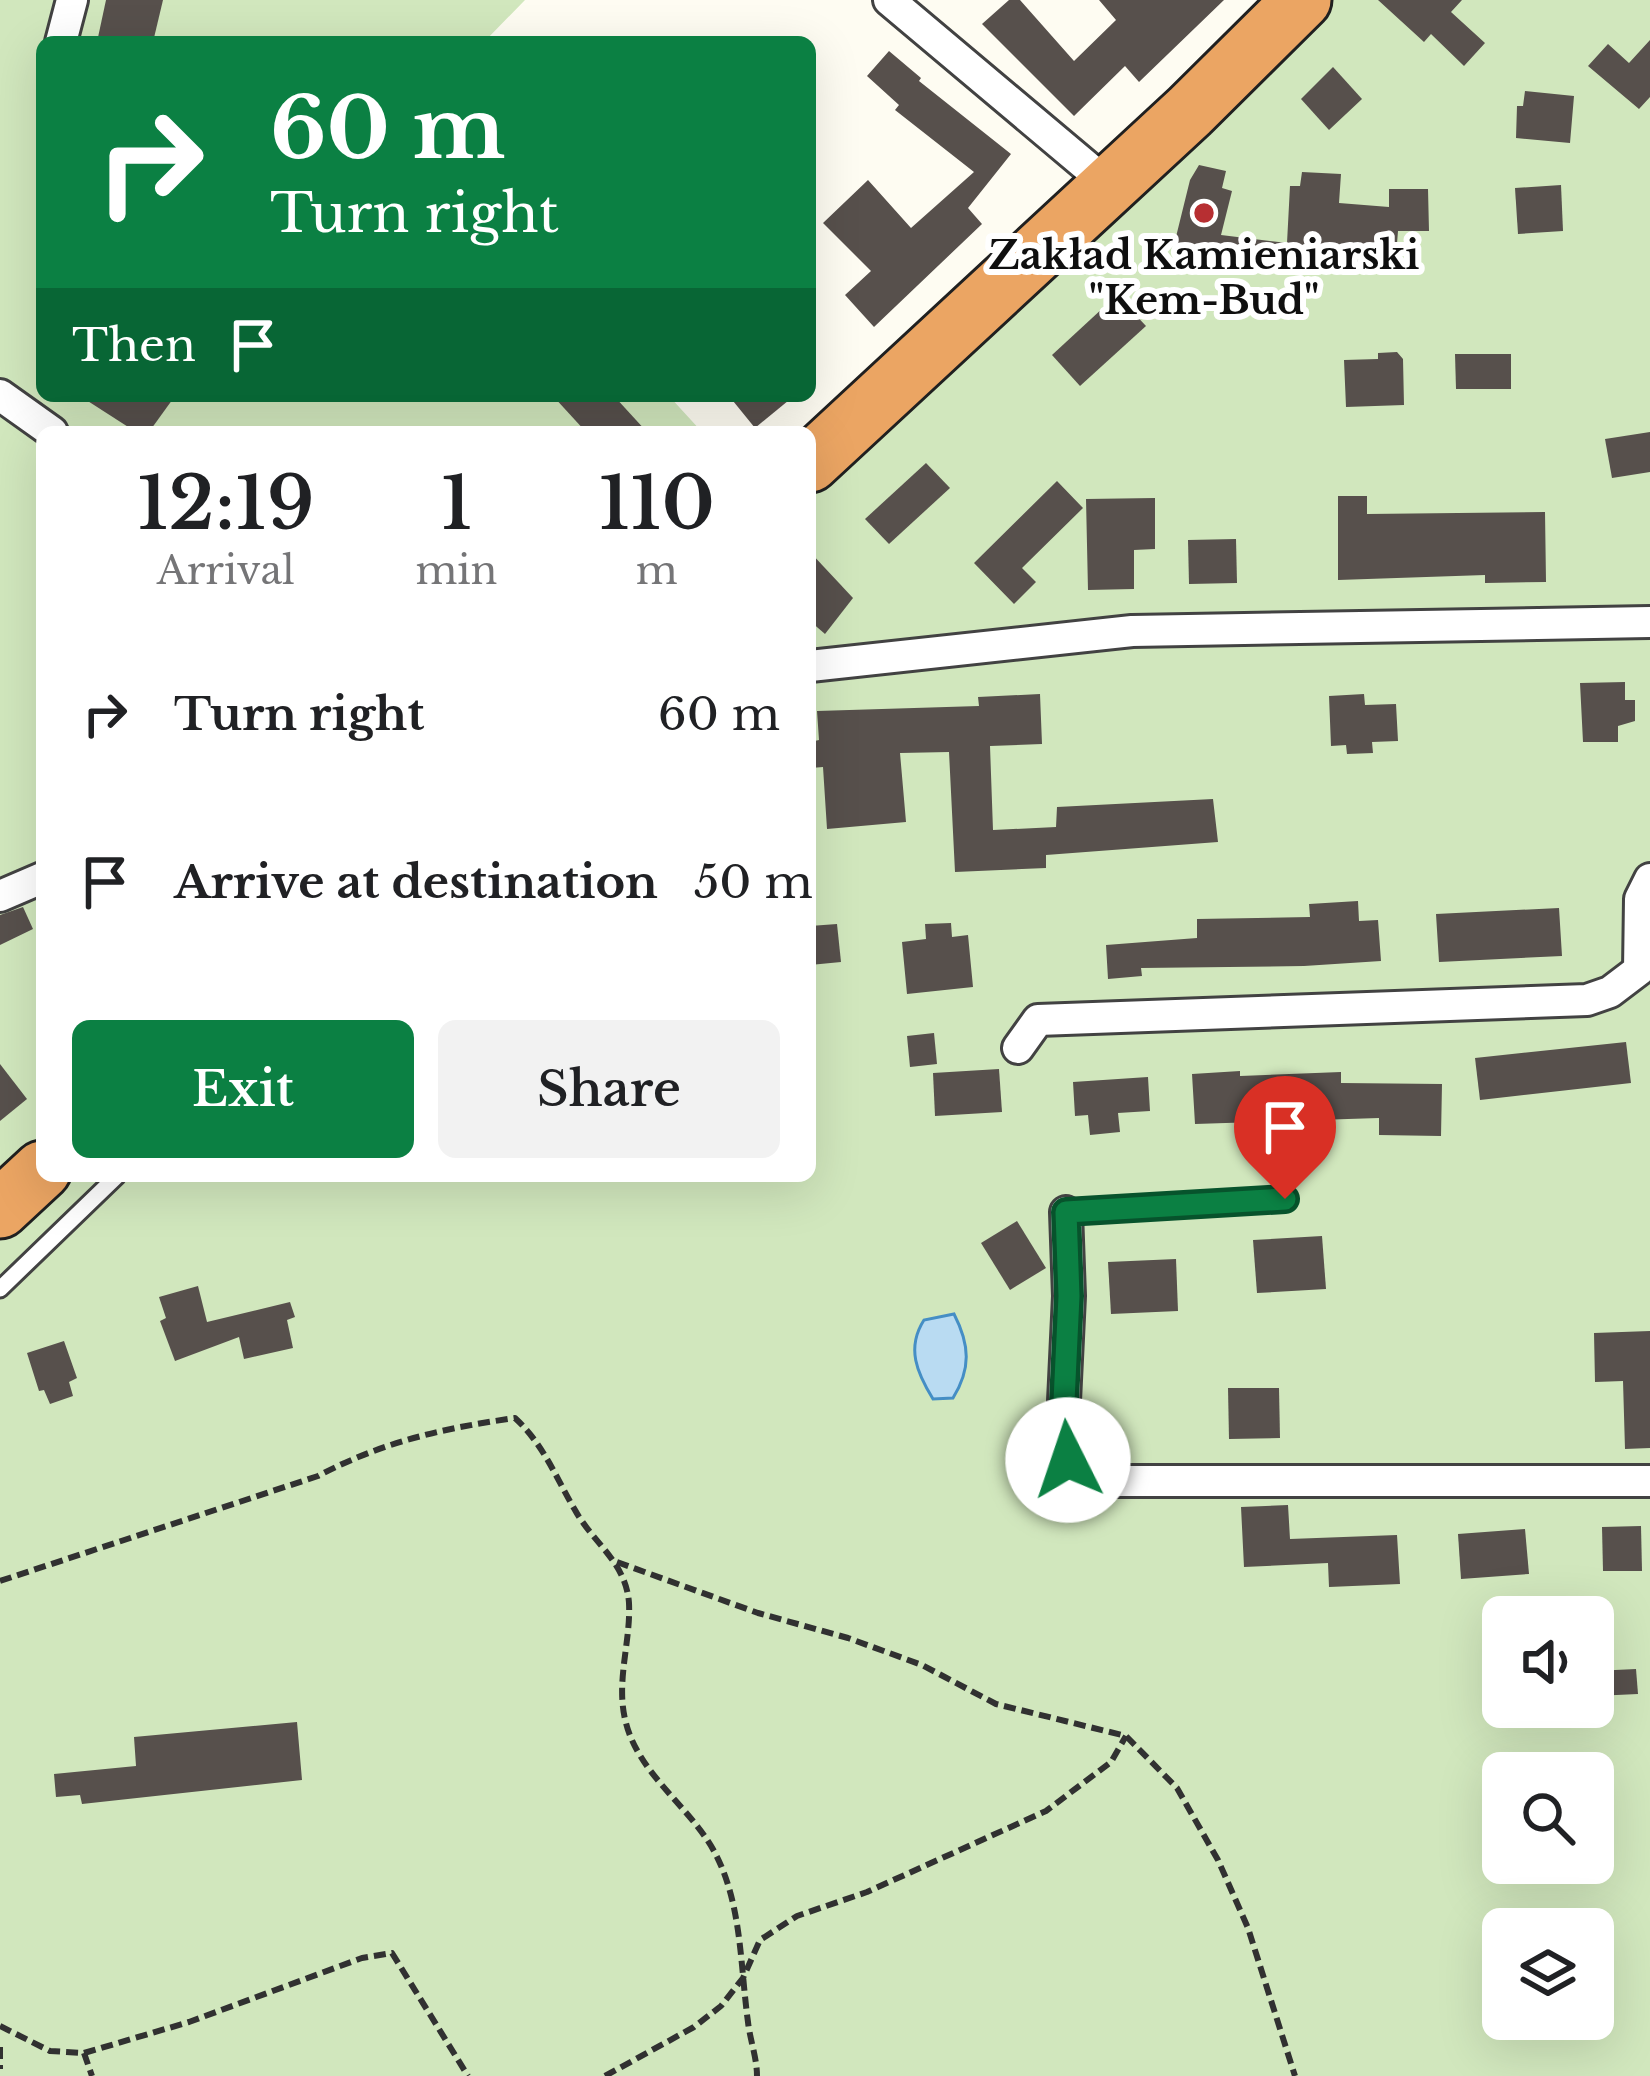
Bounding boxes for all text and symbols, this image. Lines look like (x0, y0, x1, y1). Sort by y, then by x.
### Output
text: 60 m (270, 77, 505, 181)
icon: right (72, 84, 228, 240)
text: Turn right (270, 180, 559, 247)
marker: Zakład Kamieniarski "Kem-Bud" (1191, 200, 1217, 226)
place label: Zakład Kamieniarski "Kem-Bud" (989, 231, 1419, 325)
icon: arrive (220, 312, 286, 378)
text: Then (72, 317, 196, 373)
text: 12:19 (137, 459, 315, 548)
text: 1 (441, 459, 472, 548)
text: 110 (598, 459, 715, 548)
text: Arrival (157, 546, 295, 595)
text: min (415, 546, 497, 595)
text: m (636, 546, 678, 595)
icon: right (72, 681, 138, 747)
text: Turn right (174, 686, 424, 742)
text: 60 m (658, 686, 780, 742)
icon: arrive (72, 849, 138, 915)
text: Arrive at destination (174, 854, 658, 910)
text: 50 m (694, 854, 813, 910)
button: Exit (72, 1020, 414, 1158)
button: Share (438, 1020, 780, 1158)
pin (1234, 1076, 1336, 1199)
icon: arrive (1252, 1094, 1318, 1160)
position arrow (1005, 1397, 1131, 1523)
map controls (1482, 1596, 1614, 2040)
button: sound (1482, 1596, 1614, 1728)
button: search (1482, 1752, 1614, 1884)
button: layers (1482, 1908, 1614, 2040)

